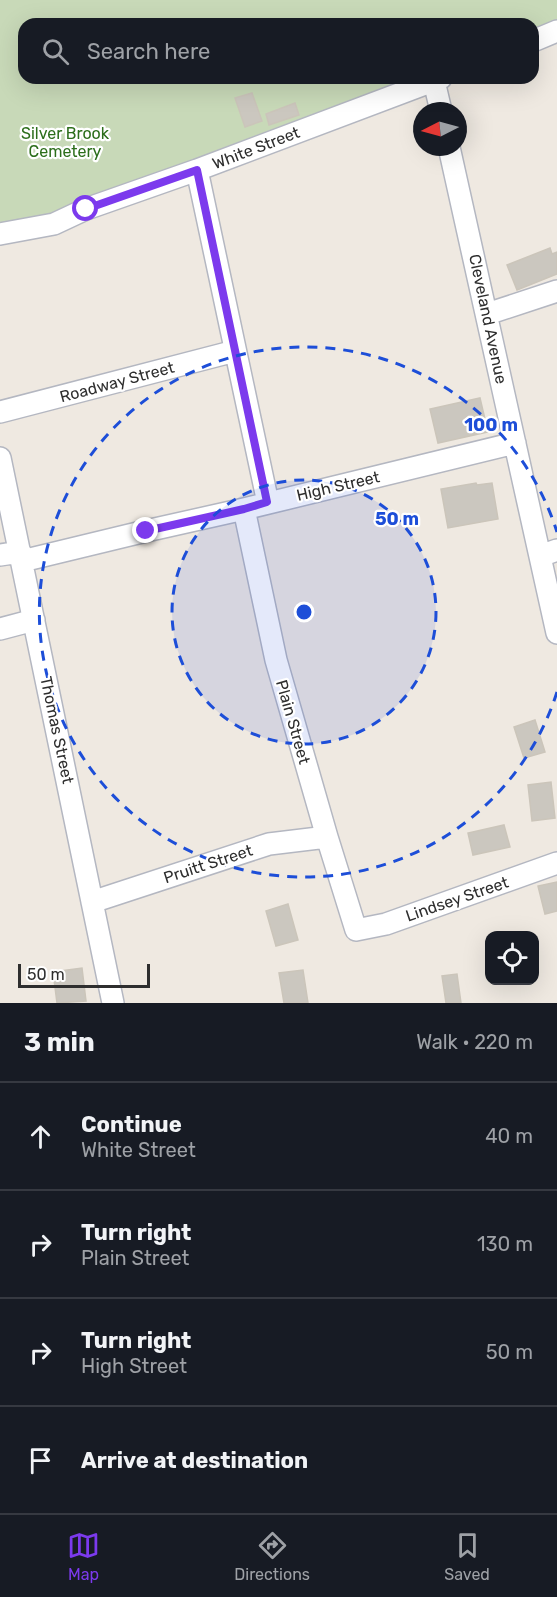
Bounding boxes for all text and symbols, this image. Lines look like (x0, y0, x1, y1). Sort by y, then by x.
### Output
search box (18, 18, 539, 84)
icon: search (39, 35, 72, 68)
text: Search here (87, 38, 210, 65)
north arrow (413, 102, 467, 156)
street label: White Street (210, 123, 302, 173)
park label: Silver Brook Cemetery (21, 124, 110, 161)
route start (72, 195, 98, 221)
street label: Cleveland Avenue (465, 252, 511, 386)
street label: Roadway Street (58, 358, 176, 406)
text: 100 m (464, 414, 518, 436)
street label: High Street (295, 467, 381, 505)
text: 50 m (375, 508, 419, 530)
route end (132, 517, 158, 543)
centre of rings (294, 602, 314, 622)
street label: Thomas Street (36, 675, 78, 785)
street label: Plain Street (272, 678, 314, 766)
street label: Pruitt Street (161, 841, 255, 887)
street label: Lindsey Street (403, 873, 511, 925)
map controls (485, 931, 539, 985)
button: locate (485, 931, 539, 985)
scale bar (18, 961, 150, 989)
text: 50 m (27, 965, 65, 984)
text: 3 min (24, 1027, 95, 1058)
text: Walk · 220 m (416, 1030, 533, 1054)
text: Continue (81, 1111, 182, 1138)
icon: ahead (24, 1120, 57, 1153)
text: 40 m (485, 1124, 533, 1148)
text: White Street (81, 1138, 196, 1162)
text: Turn right (81, 1219, 191, 1246)
icon: right (24, 1228, 57, 1261)
text: 130 m (477, 1232, 533, 1256)
text: Plain Street (81, 1246, 189, 1270)
text: Turn right (81, 1327, 191, 1354)
icon: right (24, 1336, 57, 1369)
text: 50 m (486, 1340, 533, 1364)
text: High Street (81, 1354, 187, 1378)
icon: arrive (24, 1444, 57, 1477)
text: Arrive at destination (81, 1447, 308, 1474)
tab: Map (67, 1529, 100, 1584)
tab: Directions (234, 1529, 310, 1584)
tab: Saved (444, 1529, 490, 1584)

